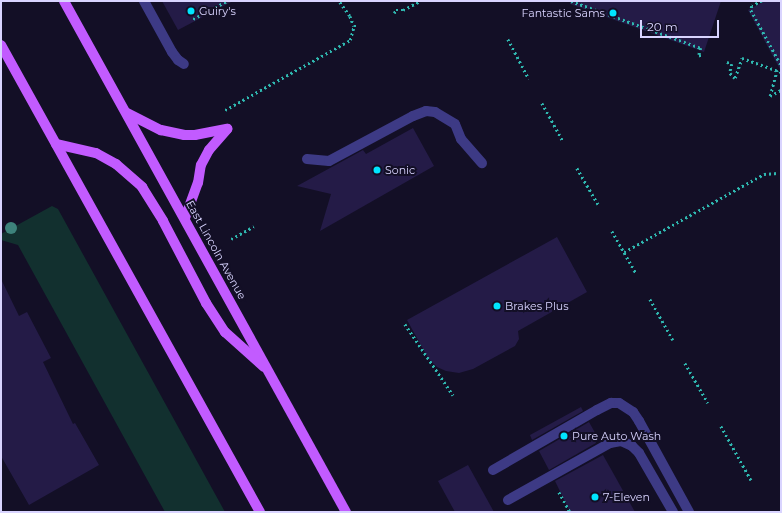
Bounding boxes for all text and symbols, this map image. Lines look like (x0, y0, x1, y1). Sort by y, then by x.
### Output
place label: Guiry's (199, 4, 236, 18)
marker: Guiry's (186, 6, 196, 16)
place label: Fantastic Sams (521, 6, 605, 20)
marker: Fantastic Sams (608, 8, 618, 18)
scale bar (642, 12, 721, 38)
text: 20 m (647, 19, 678, 34)
place label: Sonic (385, 163, 415, 177)
marker: Sonic (372, 165, 382, 175)
street label: East Lincoln Avenue (183, 198, 249, 302)
place label: Brakes Plus (505, 299, 569, 313)
marker: Brakes Plus (492, 301, 502, 311)
place label: Pure Auto Wash (572, 429, 661, 443)
marker: Pure Auto Wash (559, 431, 569, 441)
place label: 7-Eleven (603, 490, 650, 504)
marker: 7-Eleven (590, 492, 600, 502)

